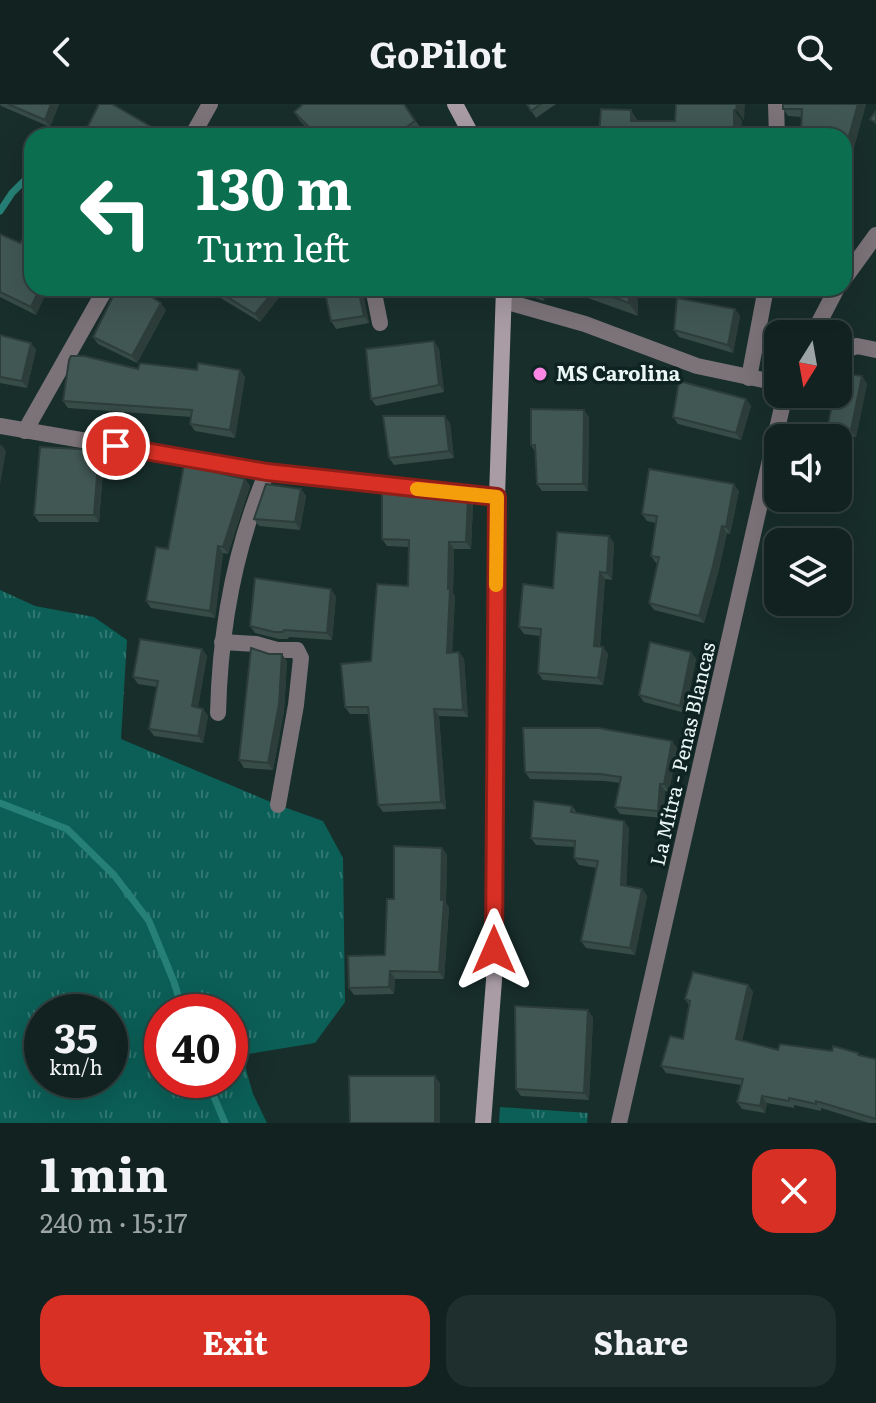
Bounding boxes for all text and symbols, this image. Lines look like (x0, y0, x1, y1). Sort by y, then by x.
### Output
text: GoPilot (369, 26, 507, 79)
icon: back (40, 30, 84, 74)
icon: search (792, 30, 836, 74)
text: 130 m (196, 144, 352, 227)
icon: left (64, 160, 168, 264)
text: Turn left (196, 220, 350, 273)
north arrow (764, 320, 852, 408)
map controls (764, 320, 852, 616)
place label: MS Carolina (556, 357, 681, 387)
marker: MS Carolina (531, 365, 549, 383)
pin (82, 412, 150, 480)
icon: arrive (94, 424, 138, 468)
button: sound (764, 424, 852, 512)
button: layers (764, 528, 852, 616)
street label: La Mitra - Penas Blancas (641, 639, 721, 868)
position arrow (452, 908, 536, 992)
speed limit sign: 40 (144, 994, 248, 1098)
text: 35 (54, 1006, 98, 1065)
text: km/h (49, 1051, 103, 1081)
text: 1 min (40, 1136, 168, 1207)
button: close (752, 1149, 836, 1233)
text: 240 m · 15:17 (40, 1202, 187, 1241)
button: Exit (40, 1295, 430, 1387)
button: Share (446, 1295, 836, 1387)

